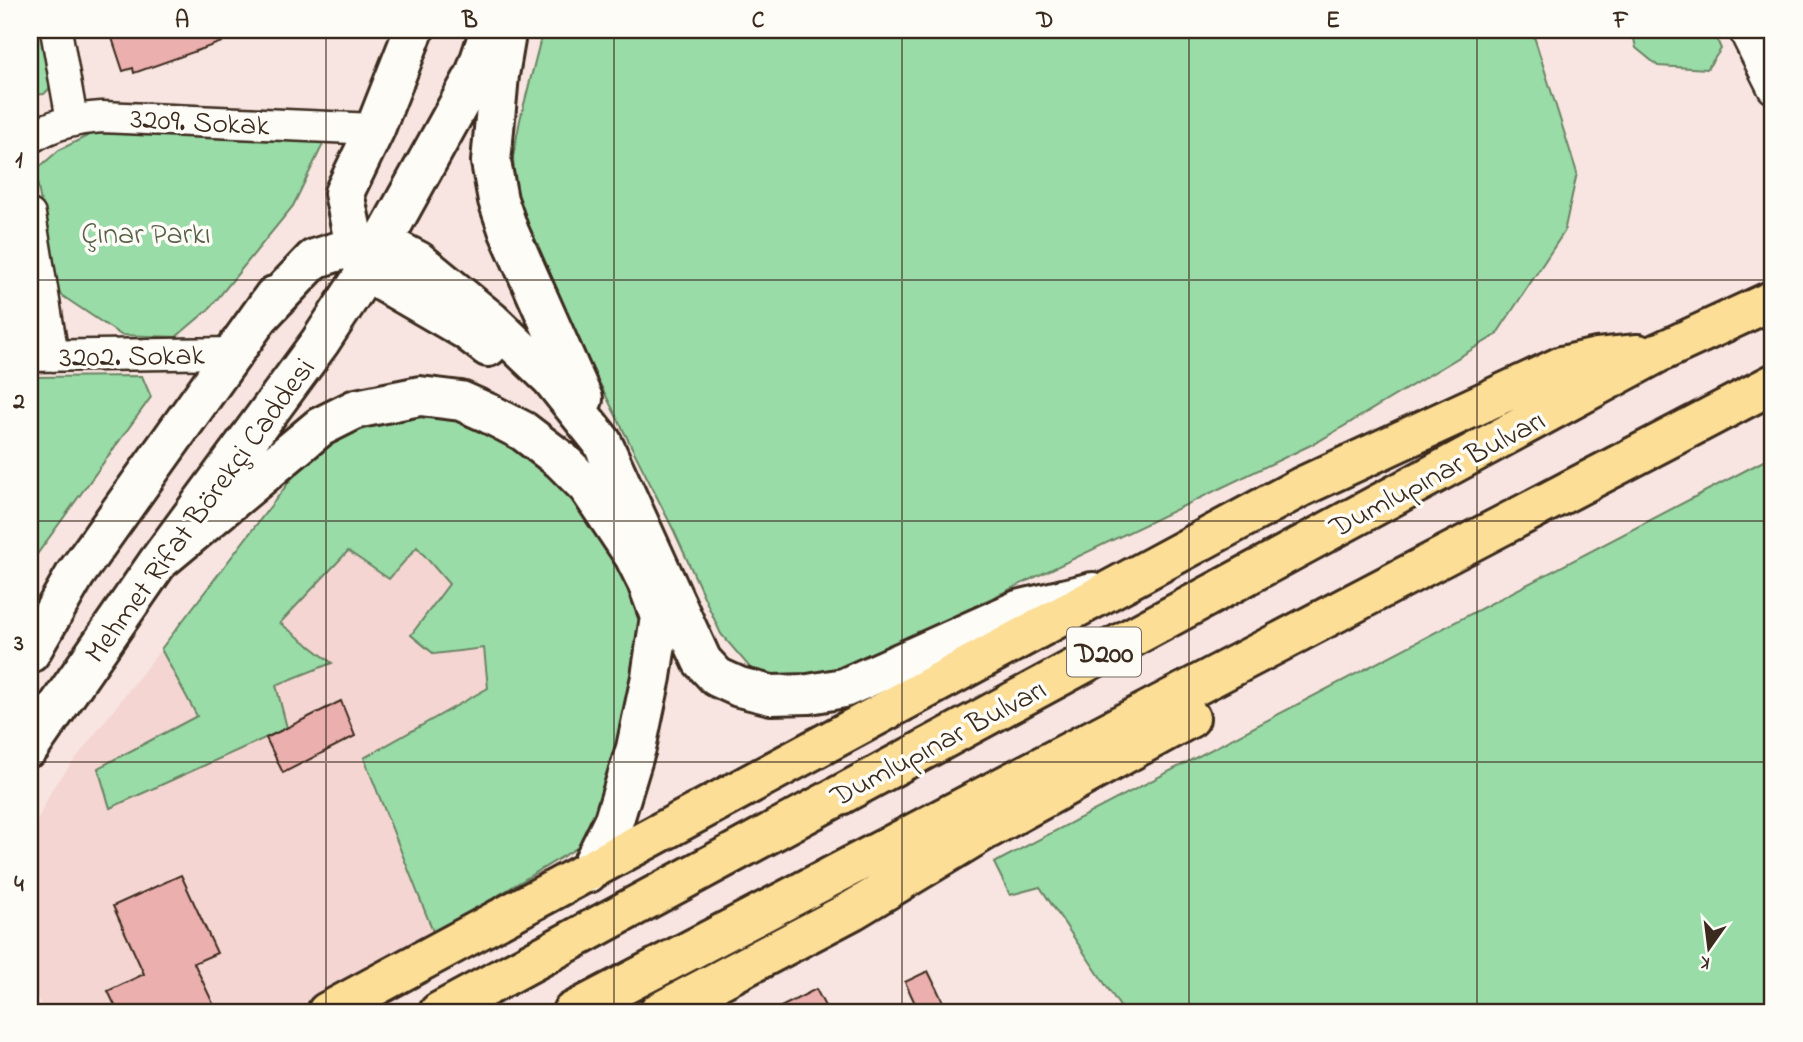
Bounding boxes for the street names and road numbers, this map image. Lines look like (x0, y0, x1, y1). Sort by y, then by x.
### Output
street label: 3209. Sokak (129, 98, 271, 150)
street label: 3202. Sokak (59, 335, 206, 381)
street label: Mehmet Rifat Börekçi Caddesi (75, 350, 327, 674)
street label: Dumlupınar Bulvarı (1322, 400, 1554, 552)
road number: D200 (1067, 628, 1141, 676)
street label: Dumlupınar Bulvarı (823, 669, 1055, 821)

